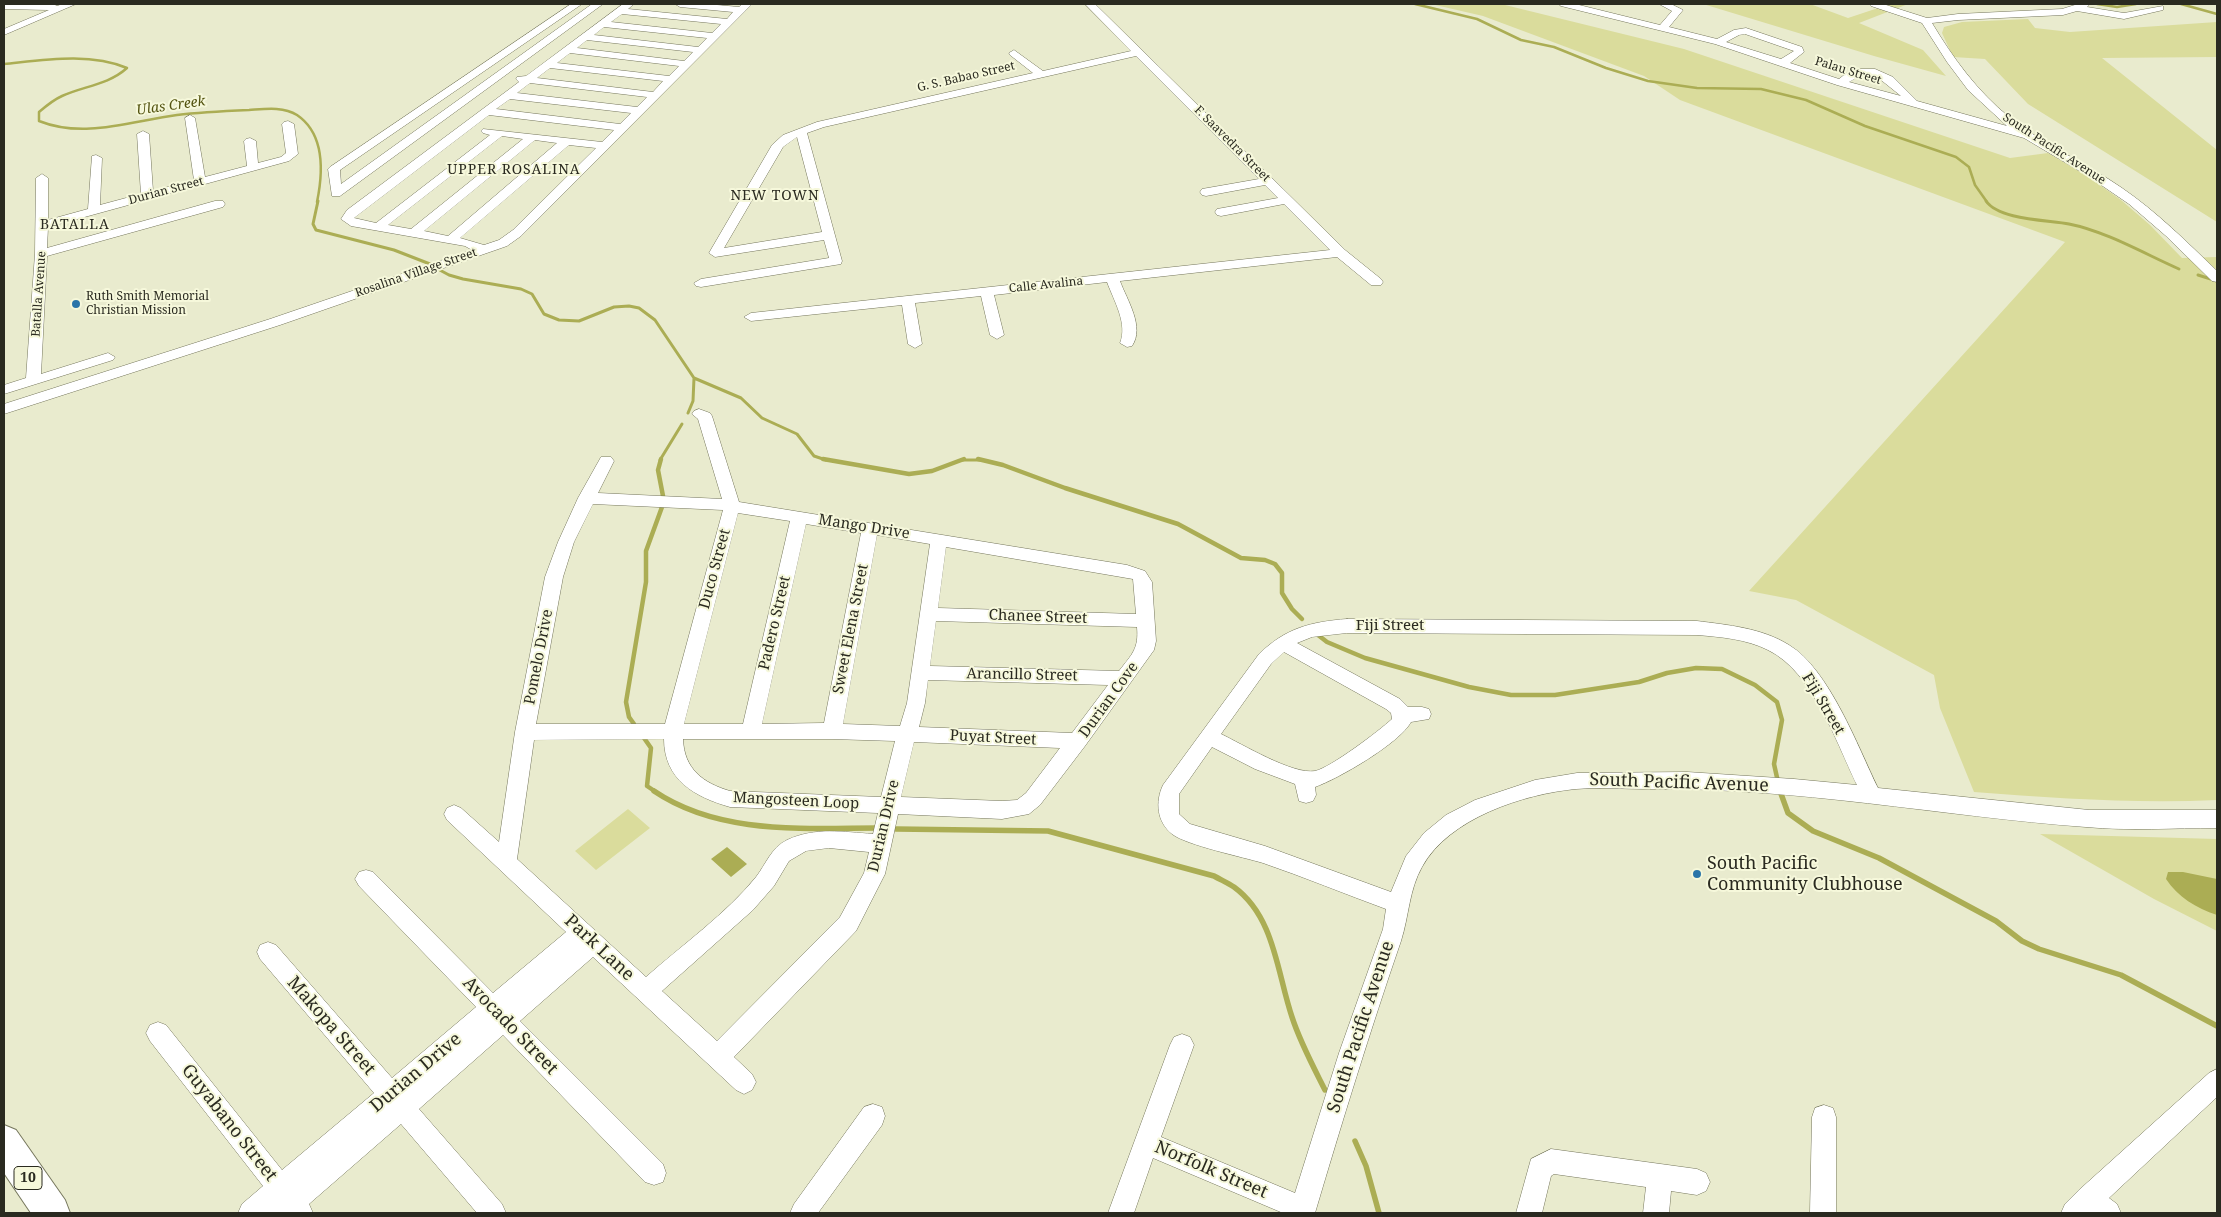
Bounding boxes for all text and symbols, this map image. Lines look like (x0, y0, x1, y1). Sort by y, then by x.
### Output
street label: Palau Street (1813, 54, 1883, 88)
street label: G. S. Babao Street (916, 59, 1016, 95)
water label: Ulas Creek (135, 93, 207, 119)
street label: F. Saavedra Street (1191, 103, 1273, 185)
street label: South Pacific Avenue (2000, 110, 2108, 188)
district label: UPPER ROSALINA (446, 162, 582, 178)
street label: Durian Street (127, 174, 205, 208)
district label: NEW TOWN (729, 188, 821, 204)
district label: BATALLA (39, 217, 111, 233)
street label: Rosalina Village Street (353, 245, 479, 301)
street label: Batalla Avenue (29, 251, 49, 337)
street label: Calle Avalina (1008, 274, 1084, 296)
place label: Ruth Smith Memorial Christian Mission (86, 290, 209, 318)
marker: Ruth Smith Memorial Christian Mission (70, 298, 82, 310)
street label: Mango Drive (817, 511, 911, 543)
street label: Duco Street (696, 527, 734, 611)
street label: Sweet Elena Street (830, 562, 872, 696)
street label: Padero Street (755, 574, 795, 672)
street label: Chanee Street (988, 606, 1088, 628)
street label: Pomelo Drive (521, 608, 557, 706)
street label: Fiji Street (1356, 617, 1424, 635)
street label: Durian Cove (1076, 659, 1142, 741)
street label: Arancillo Street (966, 665, 1078, 685)
street label: Fiji Street (1798, 670, 1848, 738)
street label: Puyat Street (949, 727, 1037, 749)
street label: South Pacific Avenue (1589, 769, 1769, 797)
street label: Durian Drive (865, 778, 903, 874)
street label: Mangosteen Loop (732, 789, 860, 813)
place label: South Pacific Community Clubhouse (1707, 853, 1903, 896)
marker: South Pacific Community Clubhouse (1691, 868, 1703, 880)
street label: Park Lane (560, 910, 638, 986)
street label: South Pacific Avenue (1323, 938, 1399, 1116)
street label: Makopa Street (282, 972, 380, 1080)
street label: Avocado Street (458, 973, 562, 1079)
street label: Durian Drive (366, 1029, 466, 1117)
street label: Guyabano Street (177, 1060, 281, 1186)
street label: Norfolk Street (1151, 1136, 1271, 1204)
road number: 10 (14, 1166, 42, 1190)

